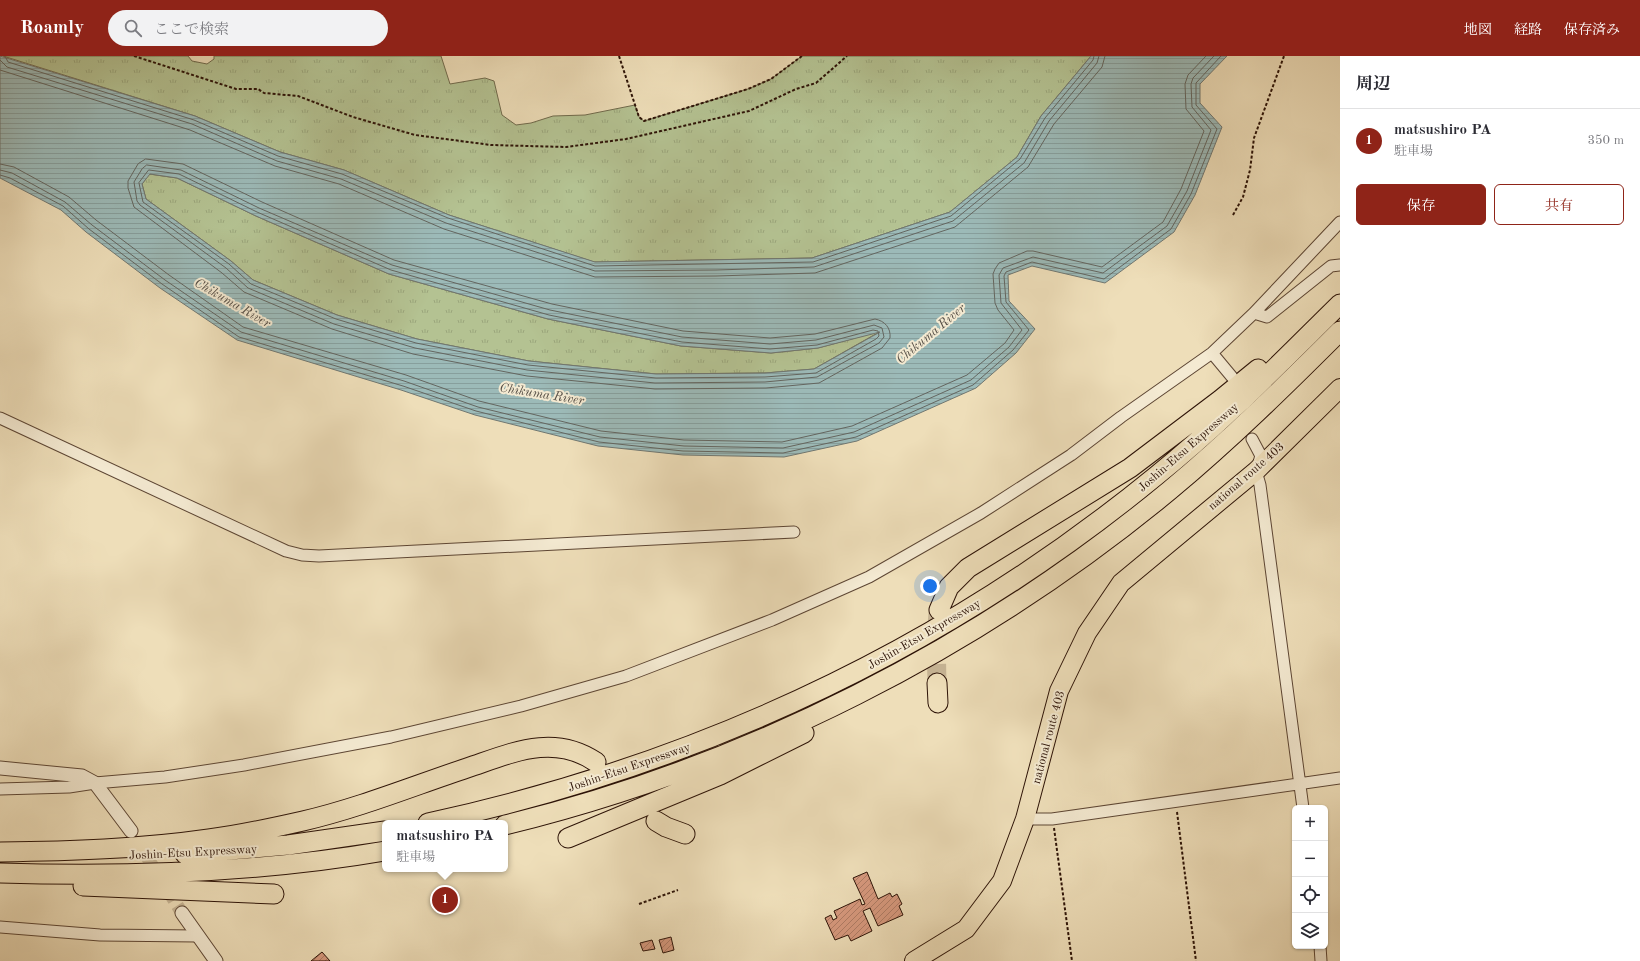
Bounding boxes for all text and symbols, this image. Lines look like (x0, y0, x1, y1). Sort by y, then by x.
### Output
search box (108, 10, 388, 46)
icon: search (122, 17, 144, 39)
text: Roamly (20, 19, 84, 38)
text: ここで検索 (154, 23, 229, 38)
text: 地図 (1464, 23, 1492, 37)
text: 経路 (1514, 23, 1542, 37)
text: 保存済み (1564, 23, 1620, 37)
text: 周辺 (1356, 76, 1390, 93)
text: matsushiro PA (1394, 123, 1491, 138)
text: 1 (1365, 134, 1373, 147)
text: 350 m (1587, 134, 1624, 147)
text: 駐車場 (1394, 145, 1433, 158)
button: 保存 (1356, 184, 1486, 225)
button: 共有 (1494, 184, 1624, 225)
water label: Chikuma River (192, 276, 273, 330)
water label: Chikuma River (894, 301, 968, 367)
water label: Chikuma River (499, 381, 585, 408)
street label: Joshin-Etsu Expressway (1136, 401, 1242, 494)
street label: national route 403 (1206, 441, 1287, 513)
your location (920, 576, 940, 596)
street label: Joshin-Etsu Expressway (866, 597, 984, 672)
street label: national route 403 (1031, 689, 1067, 785)
street label: Joshin-Etsu Expressway (567, 741, 693, 795)
map controls (1292, 805, 1328, 949)
button: + (1292, 805, 1328, 841)
popup (382, 820, 508, 872)
text: matsushiro PA (396, 829, 494, 844)
button: − (1292, 841, 1328, 877)
street label: Joshin-Etsu Expressway (129, 844, 258, 862)
text: 駐車場 (396, 851, 435, 864)
button: locate (1292, 877, 1328, 913)
pin: 1 (432, 885, 458, 915)
button: layers (1292, 913, 1328, 949)

